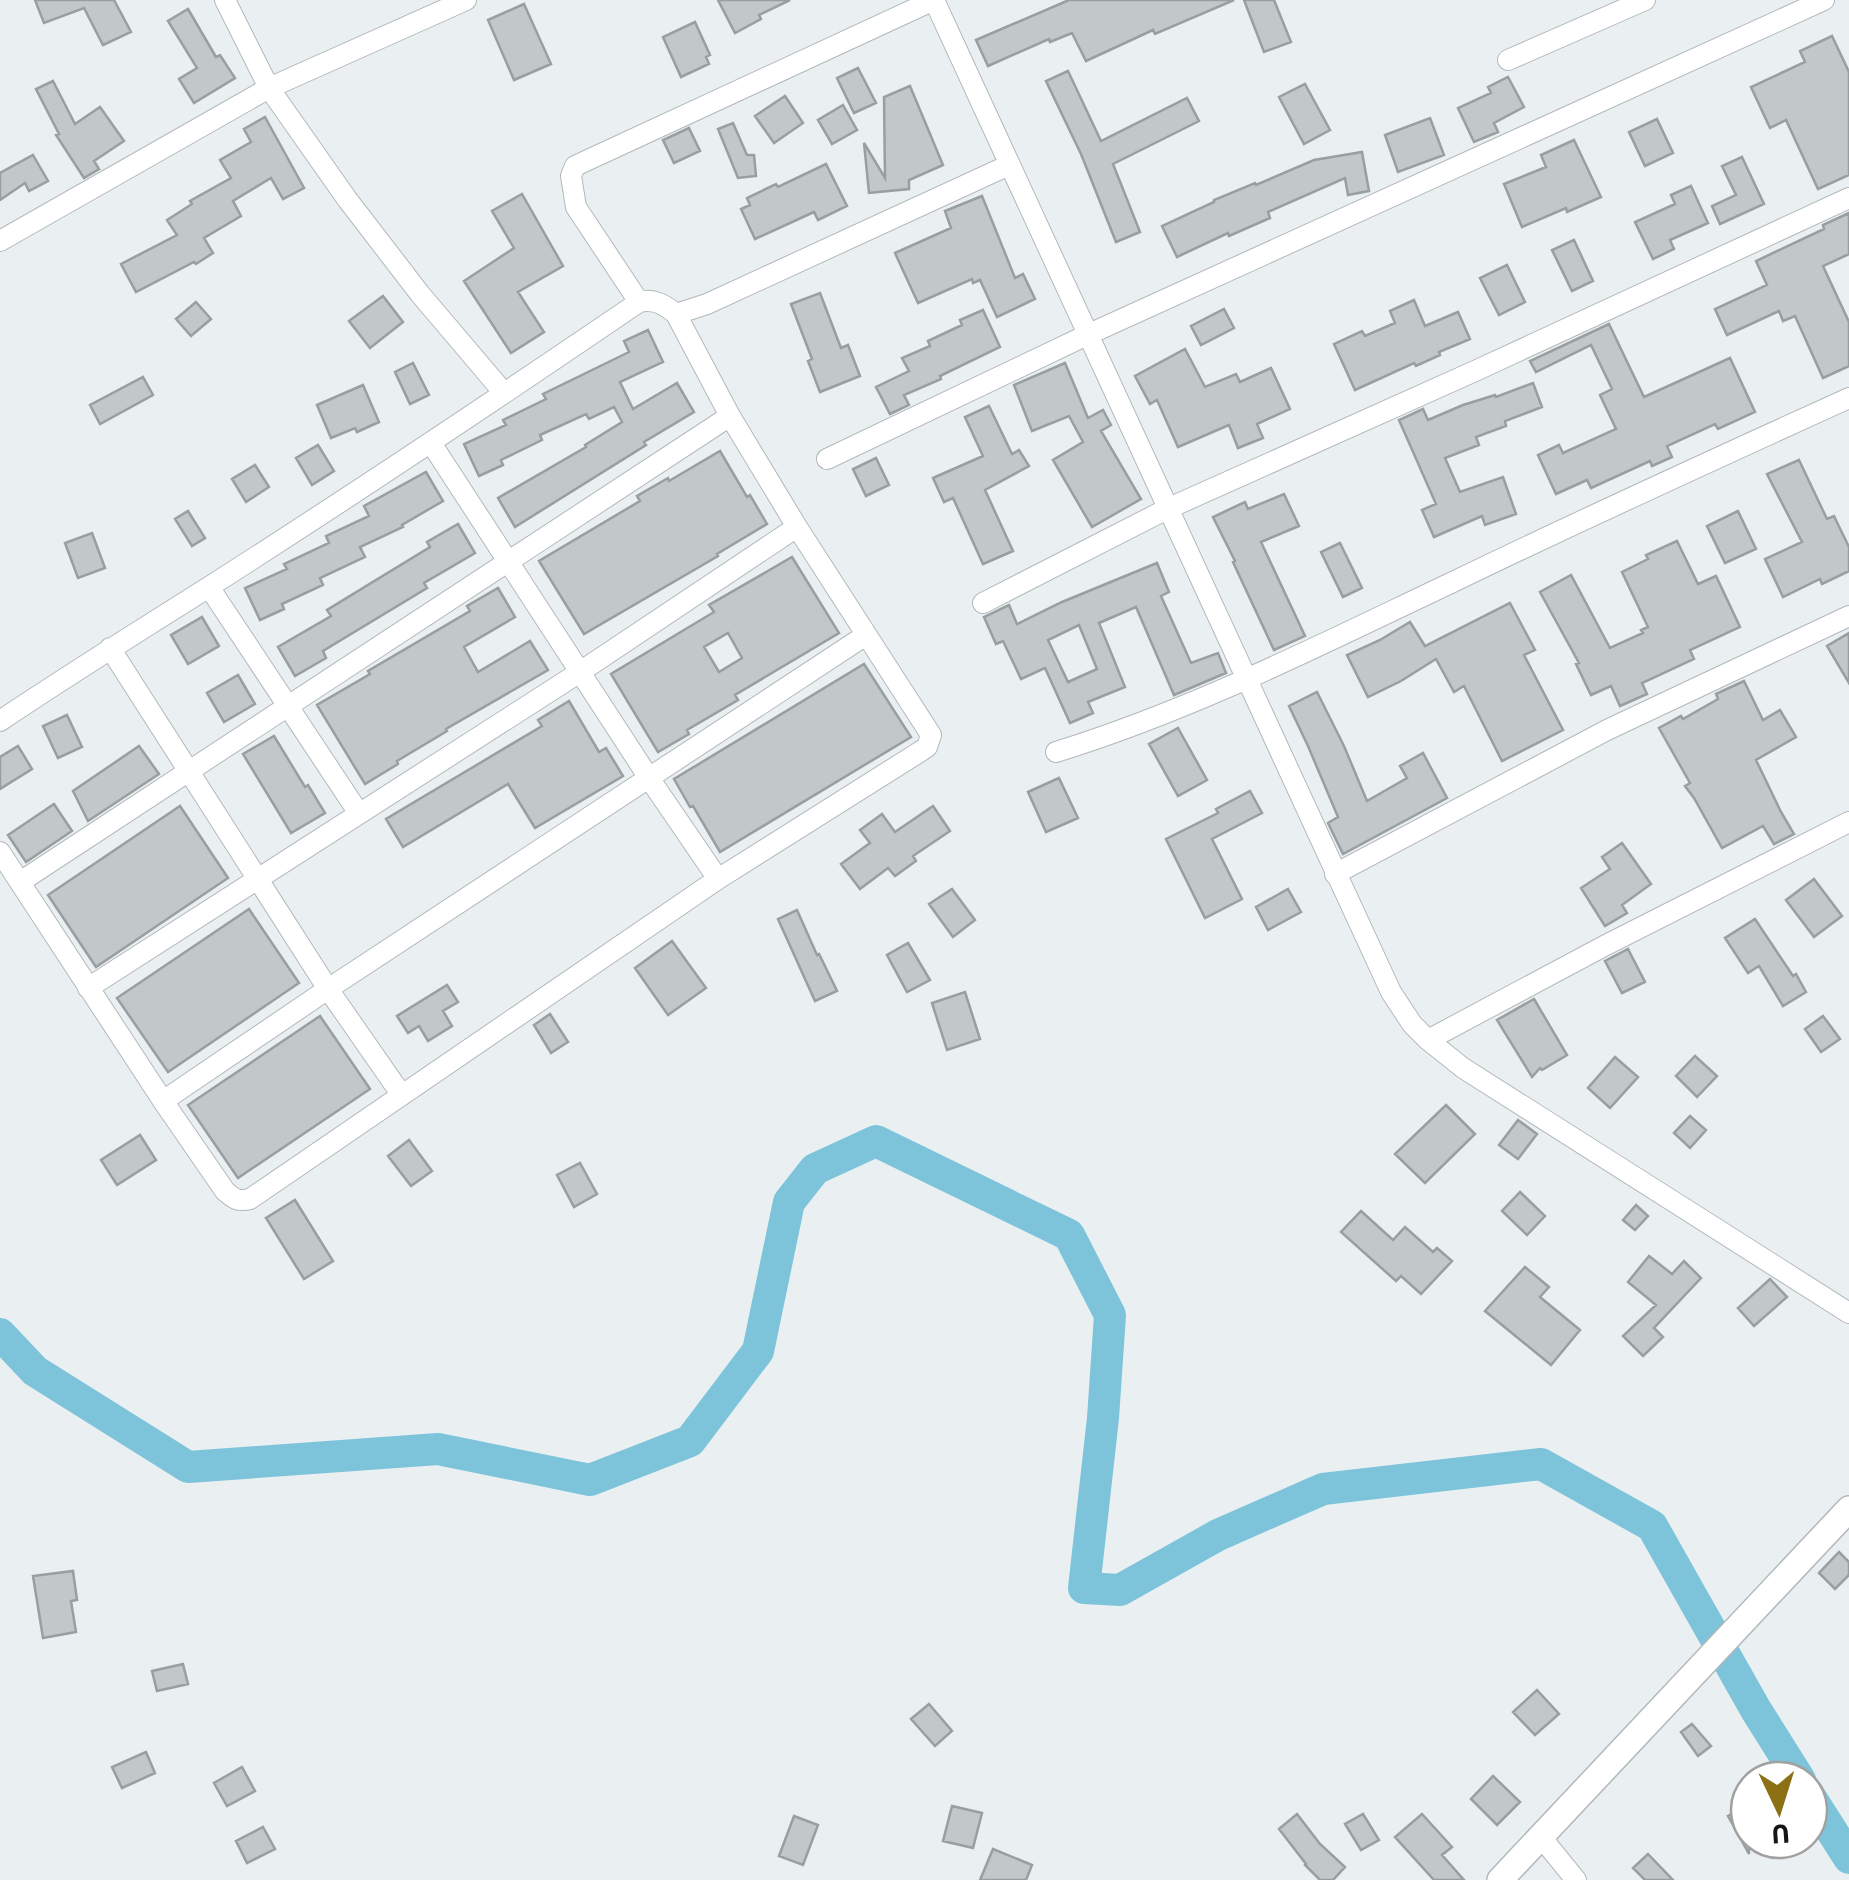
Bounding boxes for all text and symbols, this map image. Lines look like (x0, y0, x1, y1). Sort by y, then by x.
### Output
north arrow (1729, 1760, 1829, 1860)
text: U (1770, 1813, 1791, 1855)

